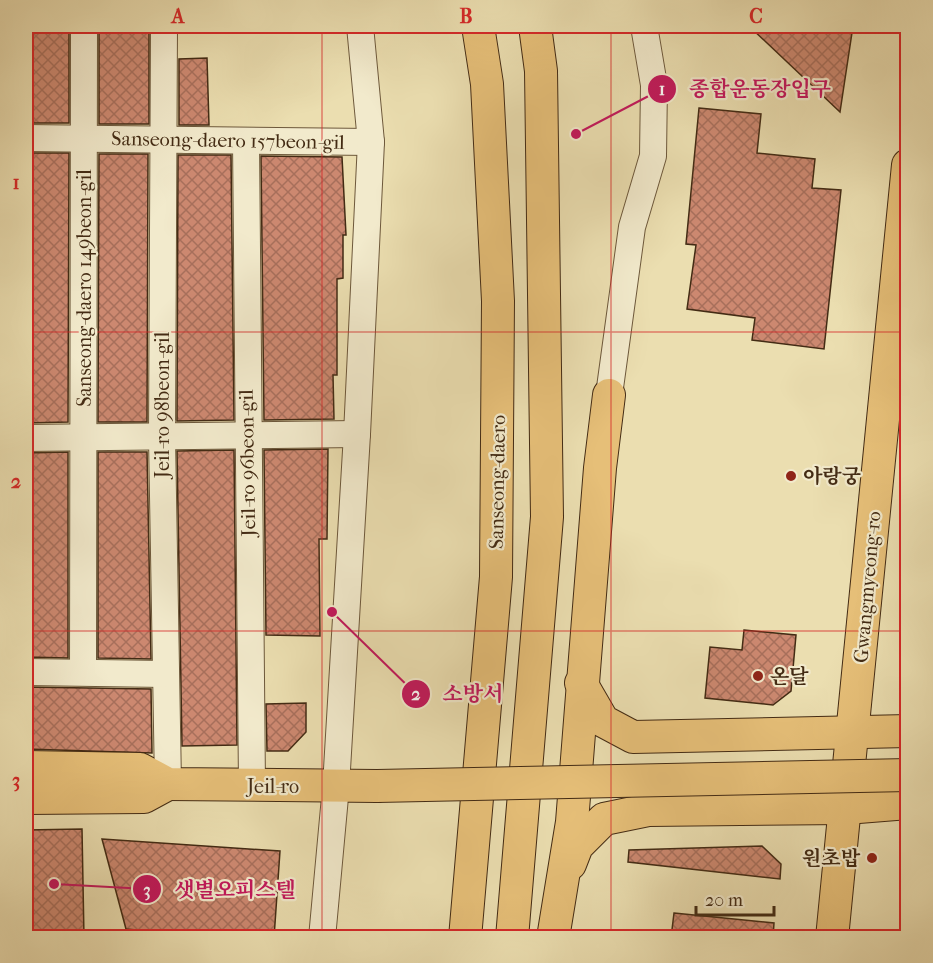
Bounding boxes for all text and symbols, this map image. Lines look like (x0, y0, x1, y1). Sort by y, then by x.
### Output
text: A (170, 5, 186, 28)
text: B (459, 5, 473, 28)
text: C (749, 5, 763, 28)
callout: 종합운동장입구 (647, 69, 843, 108)
text: 종합운동장입구 (689, 77, 831, 101)
text: 1 (659, 79, 665, 100)
street label: Sanseong-daero 157beon-gil (111, 127, 345, 154)
street label: Sanseong-daero 149beon-gil (73, 169, 96, 407)
text: 1 (12, 171, 20, 194)
street label: Jeil-ro 98beon-gil (151, 331, 174, 480)
street label: Jeil-ro 96beon-gil (235, 389, 260, 539)
street label: Sanseong-daero (485, 415, 510, 549)
place label: 아랑궁 (803, 465, 861, 488)
marker: 아랑궁 (784, 469, 798, 483)
text: 2 (11, 470, 21, 493)
street label: Gwangmyeong-ro (849, 510, 886, 664)
place label: 온달 (770, 665, 809, 688)
marker: 온달 (751, 669, 765, 683)
callout: 소방서 (401, 674, 516, 713)
text: 소방서 (443, 682, 503, 706)
text: 2 (411, 684, 421, 705)
text: 3 (12, 769, 20, 792)
street label: Jeil-ro (245, 775, 299, 798)
place label: 원초밥 (802, 847, 861, 870)
marker: 원초밥 (865, 851, 879, 865)
callout: 샛별오피스텔 (132, 870, 308, 909)
text: 샛별오피스텔 (174, 878, 296, 902)
scale bar (696, 879, 774, 917)
text: 3 (143, 880, 151, 901)
text: 20 m (705, 890, 743, 911)

